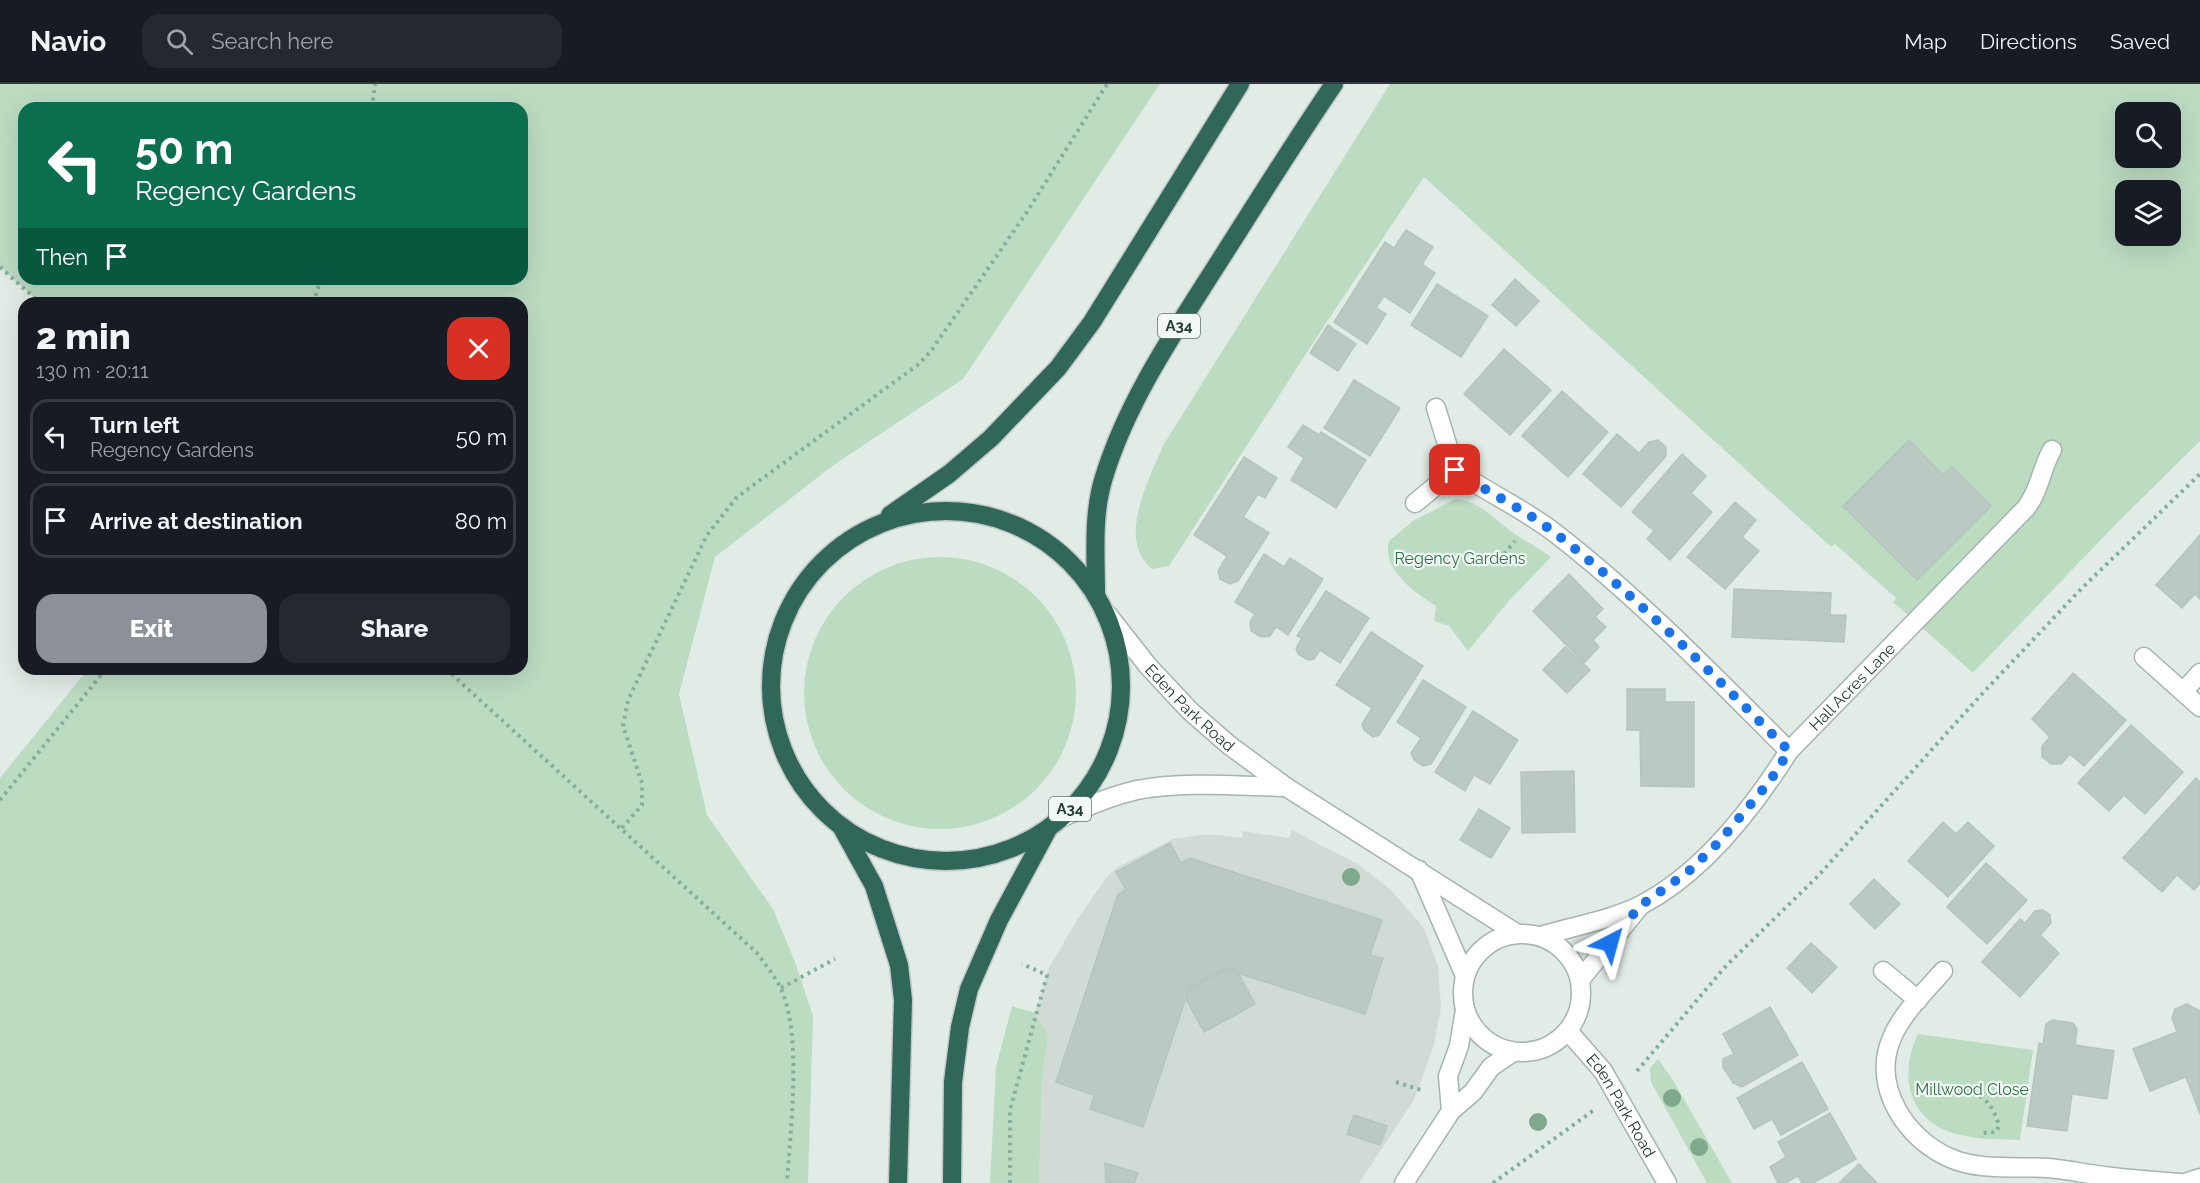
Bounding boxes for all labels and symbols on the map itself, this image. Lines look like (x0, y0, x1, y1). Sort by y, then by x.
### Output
road number: A34 (1158, 314, 1200, 338)
pin (1429, 444, 1480, 495)
park label: Regency Gardens (1394, 549, 1526, 568)
street label: Hall Acres Lane (1805, 639, 1899, 735)
street label: Eden Park Road (1141, 660, 1238, 756)
road number: A34 (1049, 797, 1091, 821)
position arrow (1578, 911, 1642, 975)
street label: Eden Park Road (1582, 1050, 1659, 1161)
park label: Millwood Close (1915, 1080, 2029, 1099)

